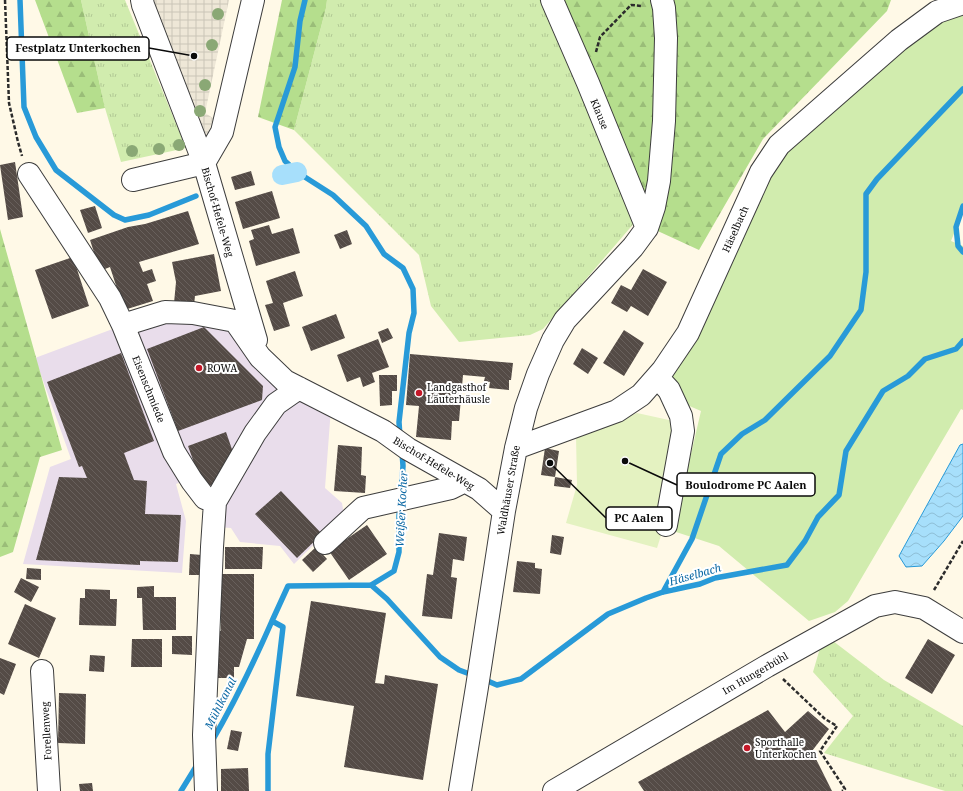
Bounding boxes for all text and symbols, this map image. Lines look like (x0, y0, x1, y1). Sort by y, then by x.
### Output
callout: Festplatz Unterkochen (7, 37, 149, 60)
text: Festplatz Unterkochen (15, 40, 141, 55)
street label: Klause (588, 97, 612, 131)
street label: Bischof-Hefele-Weg (199, 166, 238, 259)
street label: Häselbach (719, 203, 752, 254)
street label: Eisenschmiede (129, 353, 169, 425)
place label: ROWA (207, 361, 238, 375)
marker: ROWA (194, 363, 204, 373)
place label: Landgasthof Läuterhäusle (427, 380, 490, 406)
marker: Landgasthof Läuterhäusle (414, 388, 424, 398)
street label: Bischof-Hefele-Weg (391, 433, 478, 493)
street label: Waldhäuser Straße (493, 444, 523, 536)
water label: Weißer Kocher (392, 470, 411, 547)
callout: Boulodrome PC Aalen (677, 473, 815, 496)
text: Boulodrome PC Aalen (685, 477, 807, 492)
callout: PC Aalen (606, 507, 672, 530)
text: PC Aalen (614, 510, 664, 525)
water label: Häselbach (666, 559, 723, 589)
street label: Im Hungerbühl (720, 648, 790, 698)
water label: Mühlkanal (200, 674, 240, 732)
street label: Forellenweg (37, 701, 55, 761)
place label: Sporthalle Unterkochen (755, 735, 817, 761)
marker: Sporthalle Unterkochen (742, 743, 752, 753)

